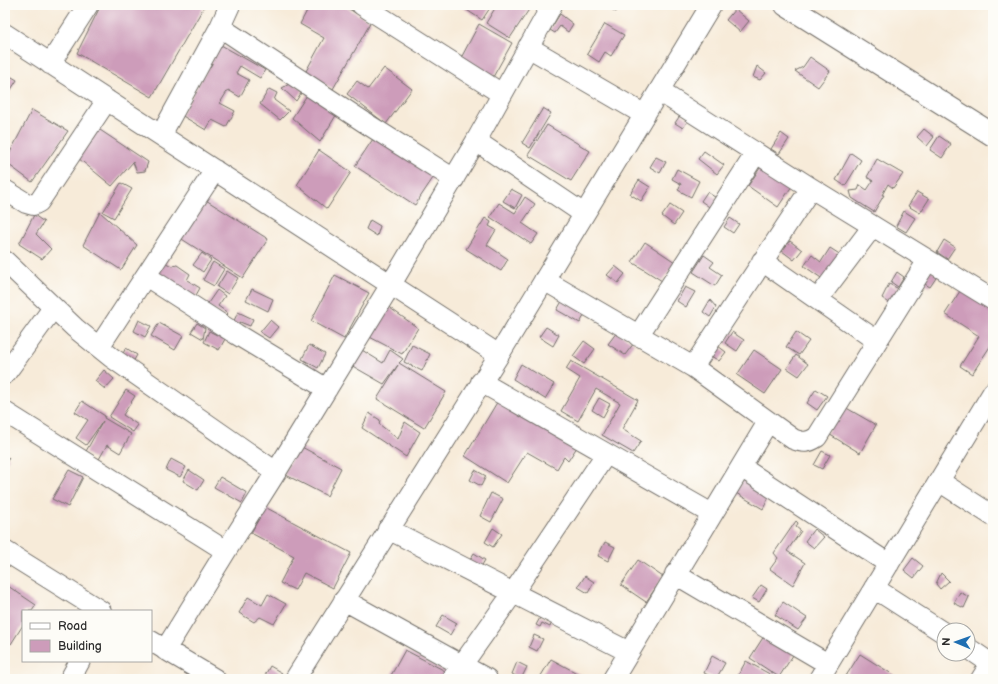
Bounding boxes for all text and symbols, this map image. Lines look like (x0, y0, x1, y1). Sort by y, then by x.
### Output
legend (22, 610, 152, 662)
text: Road (58, 619, 87, 634)
north arrow (936, 622, 976, 662)
text: N (940, 637, 953, 646)
text: Building (58, 639, 102, 654)

